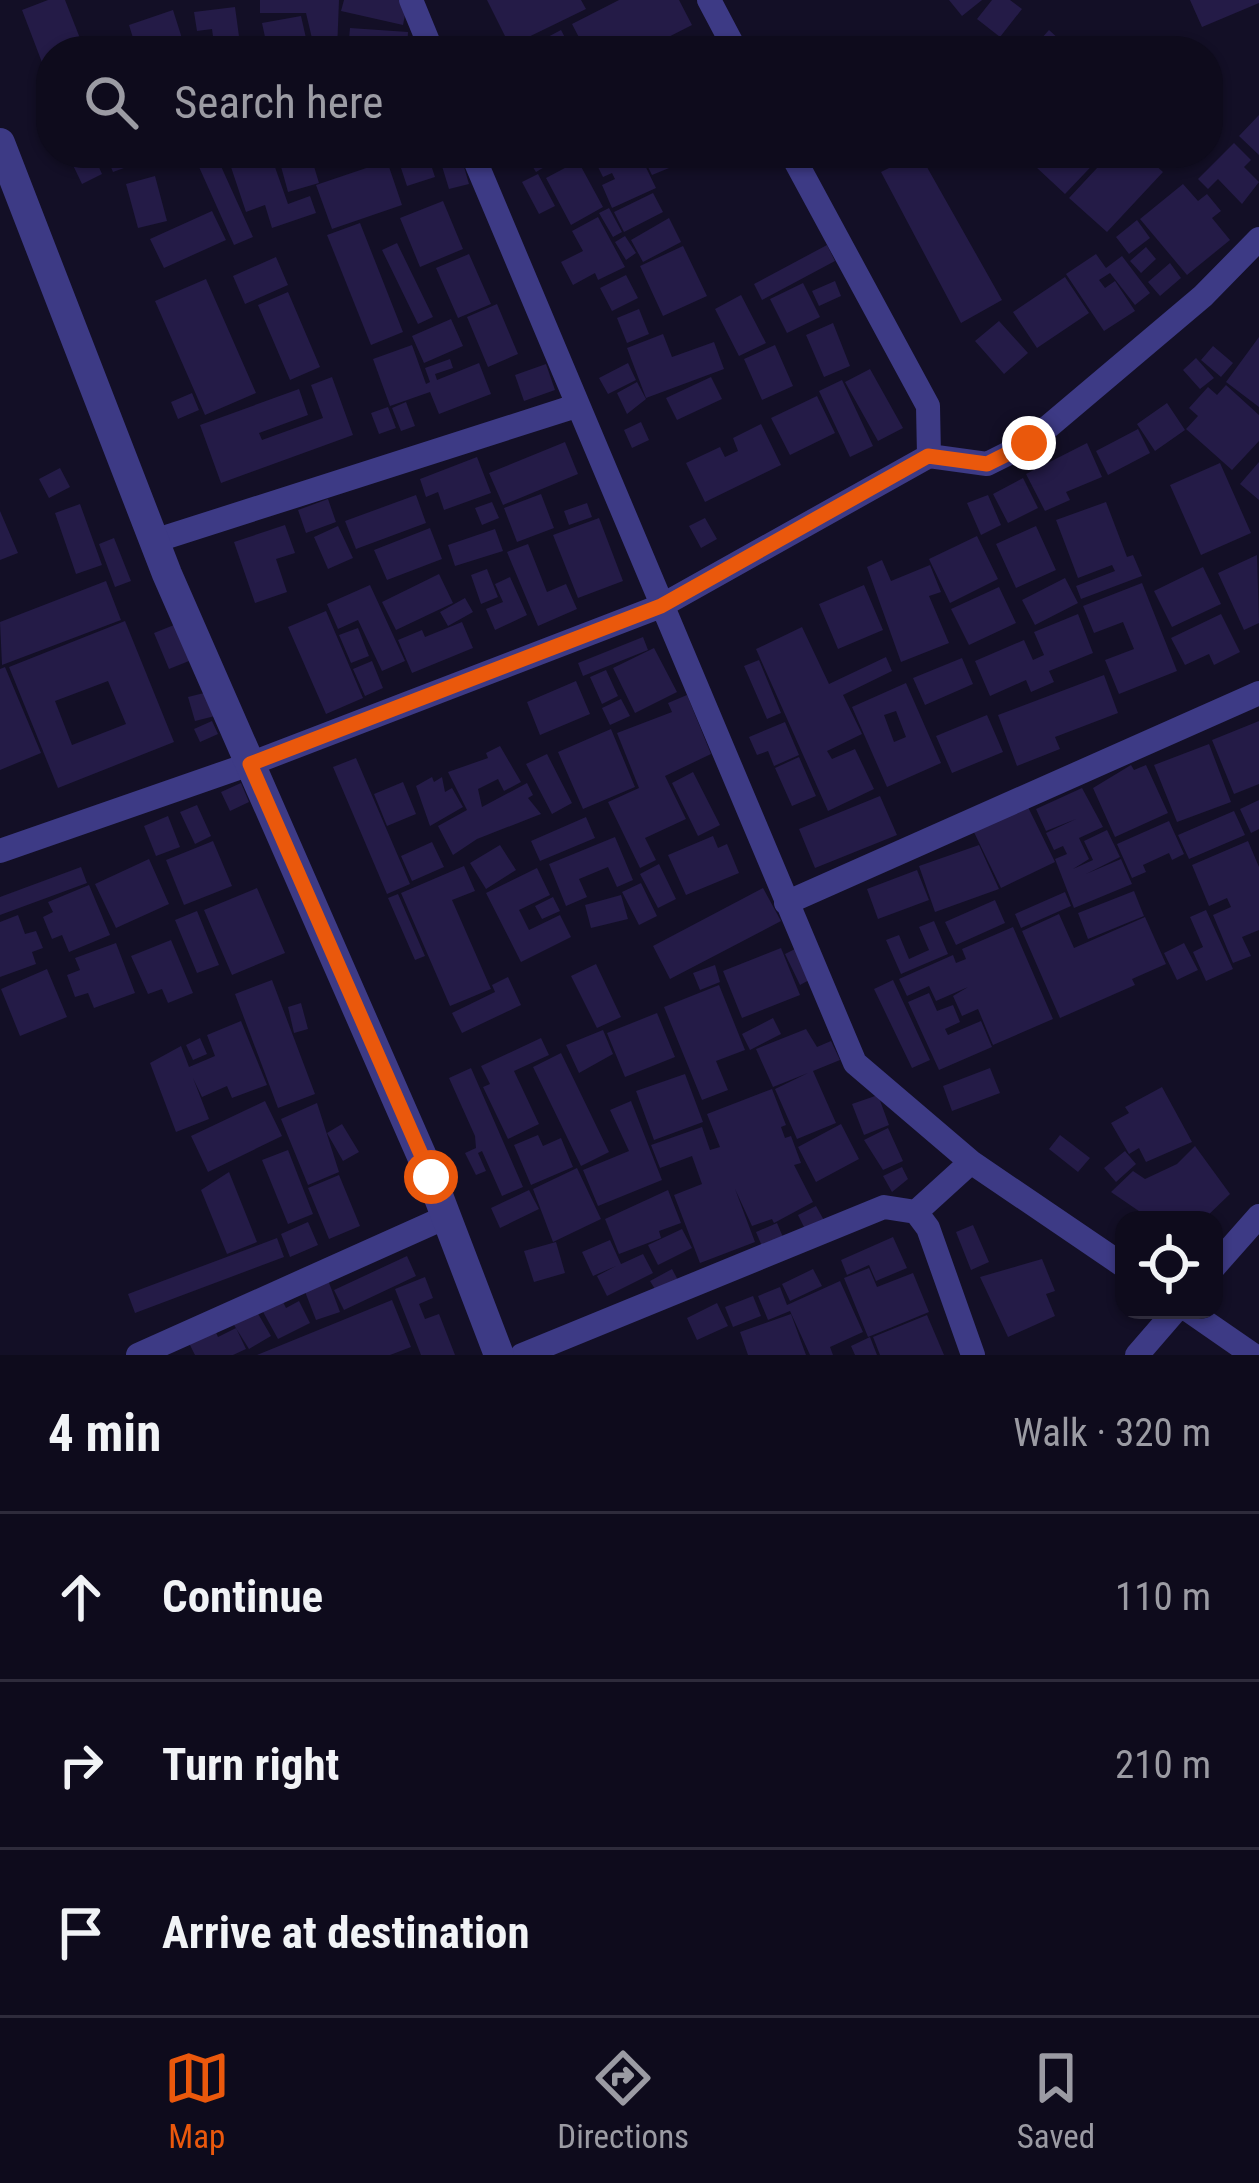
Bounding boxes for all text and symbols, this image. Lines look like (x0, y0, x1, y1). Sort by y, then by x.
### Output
search box (36, 36, 1223, 168)
icon: search (78, 69, 144, 135)
text: Search here (174, 76, 383, 129)
route end (1002, 416, 1056, 470)
route start (404, 1150, 458, 1204)
map controls (1115, 1211, 1223, 1319)
button: locate (1115, 1211, 1223, 1319)
text: 4 min (48, 1404, 161, 1463)
text: Walk · 320 m (1013, 1410, 1211, 1456)
icon: ahead (48, 1564, 114, 1630)
text: Continue (162, 1570, 323, 1623)
text: 110 m (1115, 1574, 1211, 1620)
icon: right (48, 1732, 114, 1798)
text: Turn right (162, 1738, 339, 1791)
text: 210 m (1115, 1742, 1211, 1788)
icon: arrive (48, 1900, 114, 1966)
text: Arrive at destination (162, 1906, 530, 1959)
tab: Map (164, 2045, 230, 2156)
tab: Directions (557, 2045, 689, 2156)
tab: Saved (1017, 2045, 1095, 2156)

